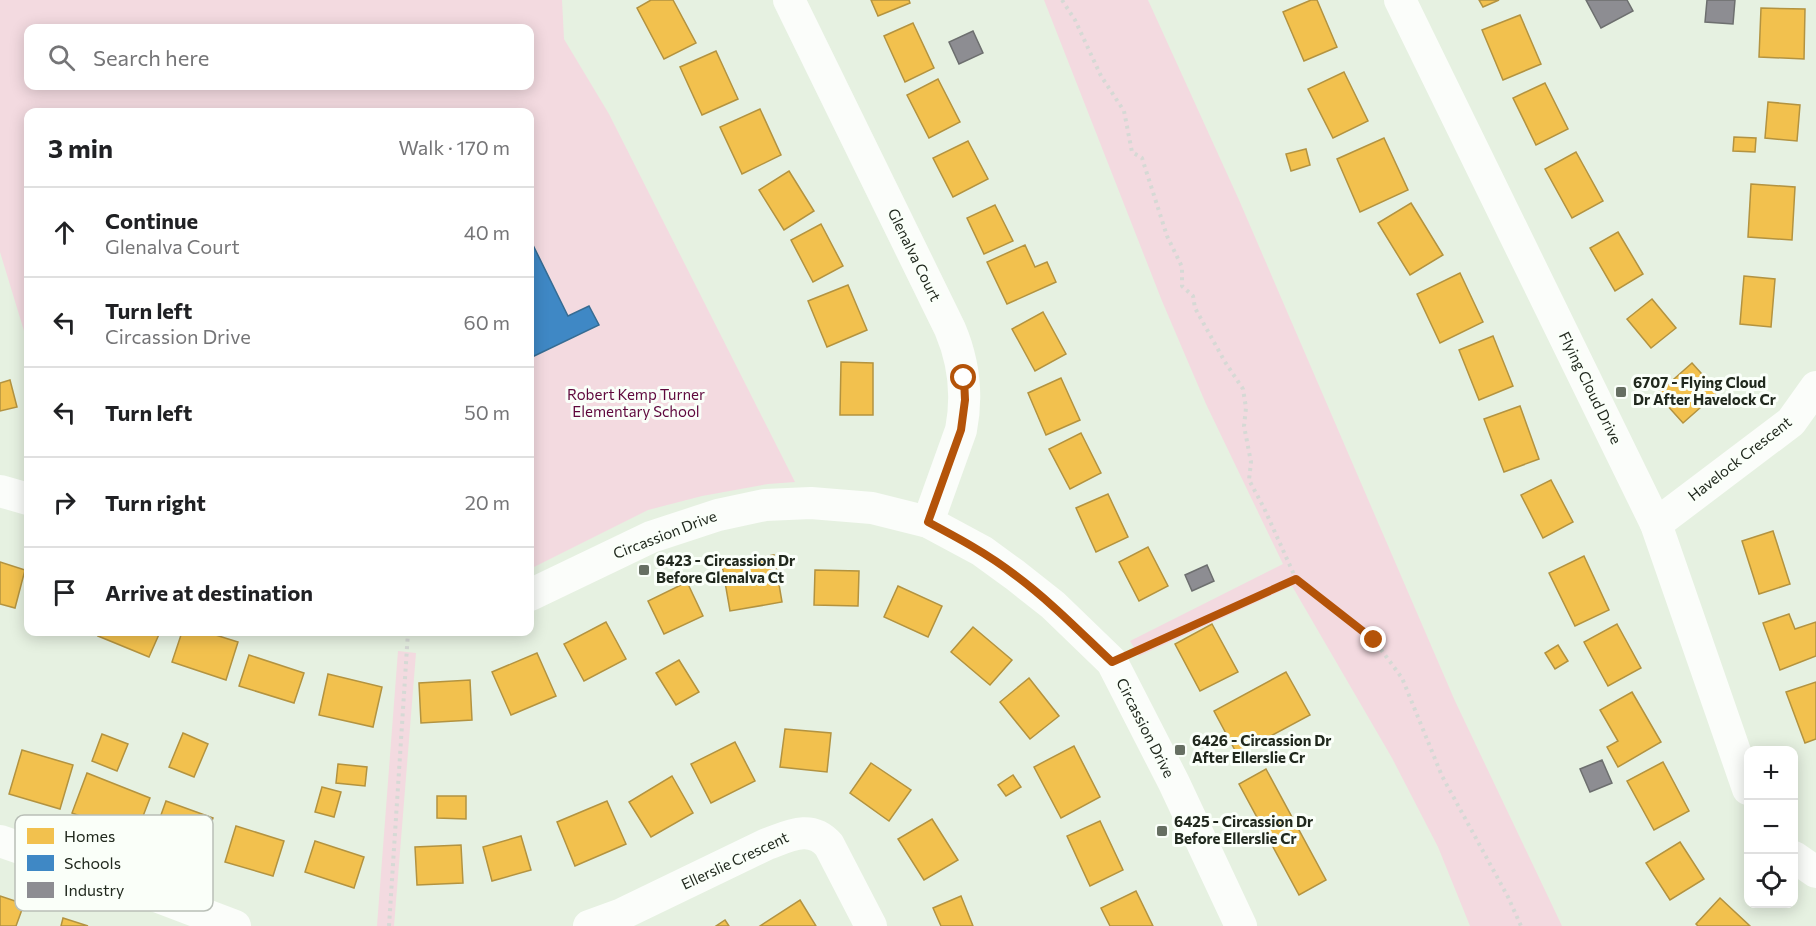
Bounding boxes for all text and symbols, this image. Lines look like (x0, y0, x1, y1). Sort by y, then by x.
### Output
search box (24, 24, 534, 90)
icon: search (45, 41, 78, 74)
text: Search here (93, 44, 209, 71)
text: 3 min (48, 132, 113, 163)
text: Walk · 170 m (399, 135, 510, 159)
street label: Glenalva Court (885, 205, 945, 304)
text: Continue (105, 207, 198, 234)
icon: ahead (48, 216, 81, 249)
text: 40 m (464, 220, 510, 244)
text: Glenalva Court (105, 234, 240, 258)
text: Turn left (105, 297, 192, 324)
icon: left (48, 306, 81, 339)
text: 60 m (464, 310, 510, 334)
text: Circassion Drive (105, 324, 251, 348)
street label: Flying Cloud Drive (1556, 328, 1626, 447)
route start (950, 364, 976, 390)
place label: 6707 - Flying Cloud Dr After Havelock Cr (1633, 373, 1776, 408)
park label: Robert Kemp Turner Elementary School (567, 385, 705, 420)
marker: 6707 - Flying Cloud Dr After Havelock Cr (1614, 385, 1628, 399)
icon: left (48, 396, 81, 429)
text: Turn left (105, 399, 192, 426)
text: 50 m (464, 400, 510, 424)
street label: Havelock Crescent (1684, 412, 1795, 504)
icon: right (48, 486, 81, 519)
text: Turn right (105, 489, 206, 516)
text: 20 m (465, 490, 510, 514)
street label: Circassion Drive (610, 506, 719, 562)
place label: 6423 - Circassion Dr Before Glenalva Ct (656, 551, 795, 586)
marker: 6423 - Circassion Dr Before Glenalva Ct (637, 563, 651, 577)
icon: arrive (48, 576, 81, 609)
text: Arrive at destination (105, 579, 313, 606)
route end (1360, 626, 1386, 652)
street label: Circassion Drive (1113, 675, 1179, 780)
place label: 6426 - Circassion Dr After Ellerslie Cr (1192, 731, 1332, 766)
marker: 6426 - Circassion Dr After Ellerslie Cr (1173, 743, 1187, 757)
map controls (1744, 746, 1798, 908)
button: + (1744, 746, 1798, 800)
button: − (1744, 800, 1798, 854)
place label: 6425 - Circassion Dr Before Ellerslie Cr (1174, 812, 1313, 847)
legend (15, 815, 213, 911)
marker: 6425 - Circassion Dr Before Ellerslie Cr (1155, 824, 1169, 838)
text: Homes (64, 826, 115, 845)
street label: Ellerslie Crescent (678, 827, 791, 893)
text: Schools (64, 853, 121, 872)
button: locate (1744, 854, 1798, 908)
text: Industry (64, 880, 124, 899)

